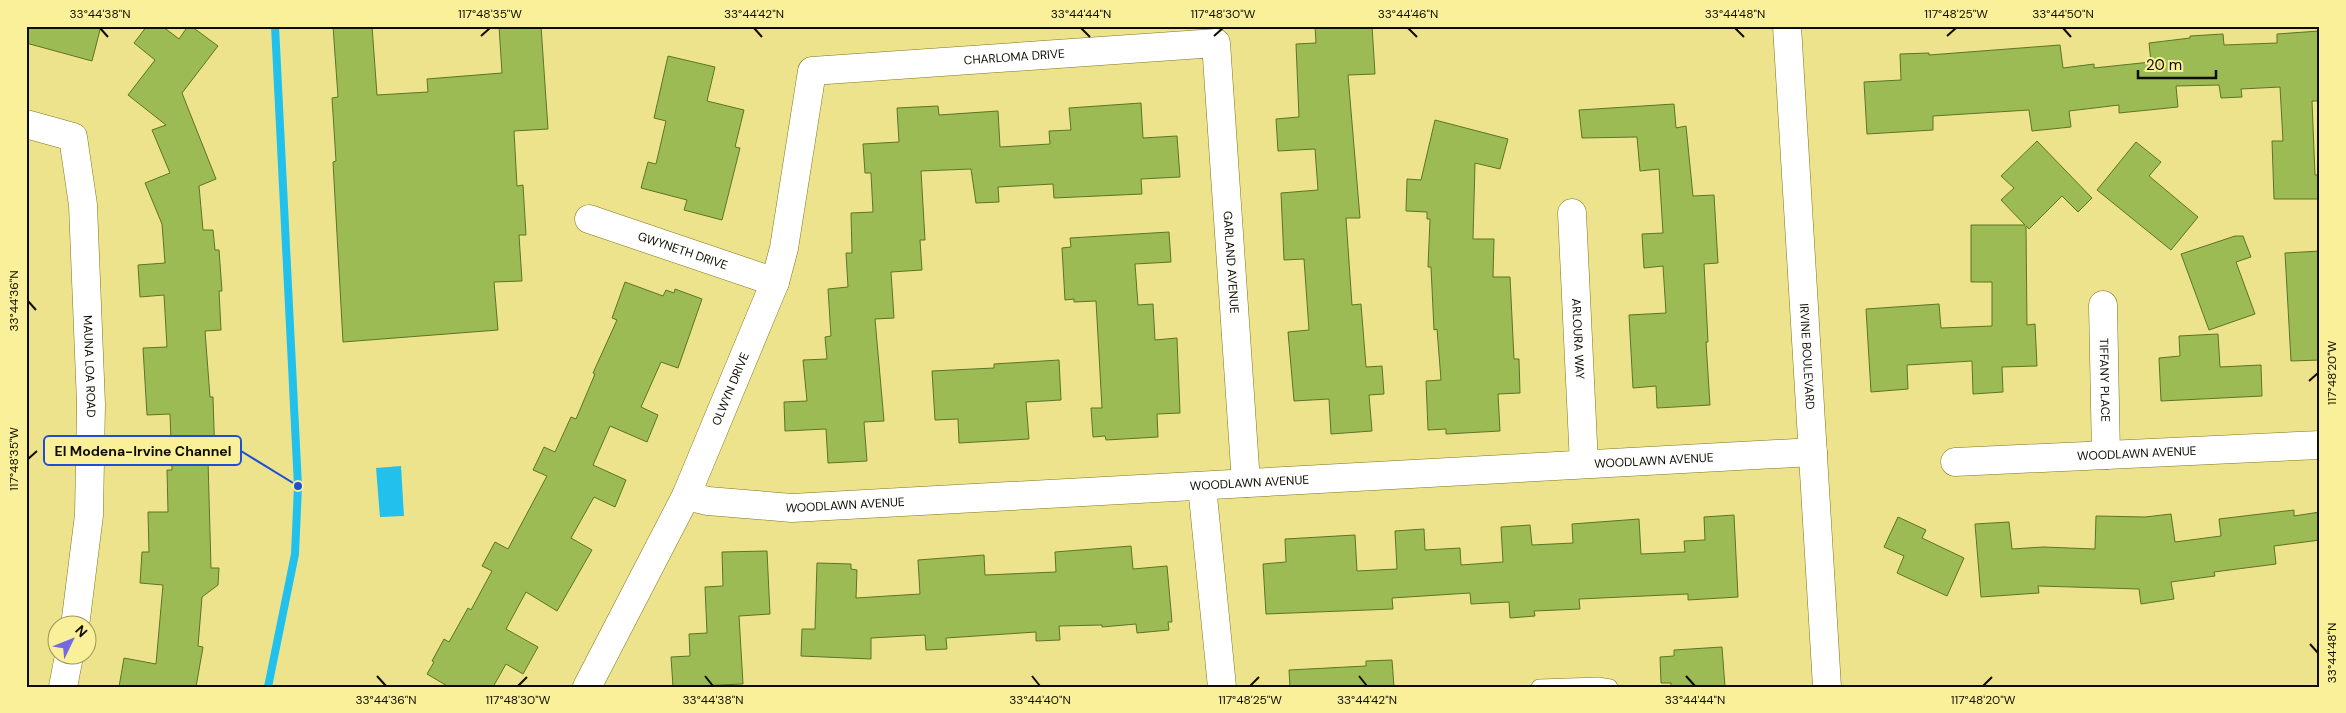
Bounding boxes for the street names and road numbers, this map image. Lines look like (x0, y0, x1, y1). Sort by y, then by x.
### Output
street label: CHARLOMA DRIVE (963, 45, 1065, 68)
street label: GARLAND AVENUE (1219, 210, 1242, 314)
street label: GWYNETH DRIVE (636, 228, 730, 273)
street label: ARLOURA WAY (1568, 298, 1588, 380)
street label: IRVINE BOULEVARD (1796, 303, 1818, 410)
street label: MAUNA LOA ROAD (79, 315, 99, 418)
street label: TIFFANY PLACE (2096, 338, 2113, 422)
street label: OLWYN DRIVE (708, 350, 753, 428)
street label: WOODLAWN AVENUE (2077, 443, 2197, 464)
street label: WOODLAWN AVENUE (1594, 449, 1714, 472)
street label: WOODLAWN AVENUE (1189, 472, 1310, 494)
street label: WOODLAWN AVENUE (785, 494, 905, 516)

